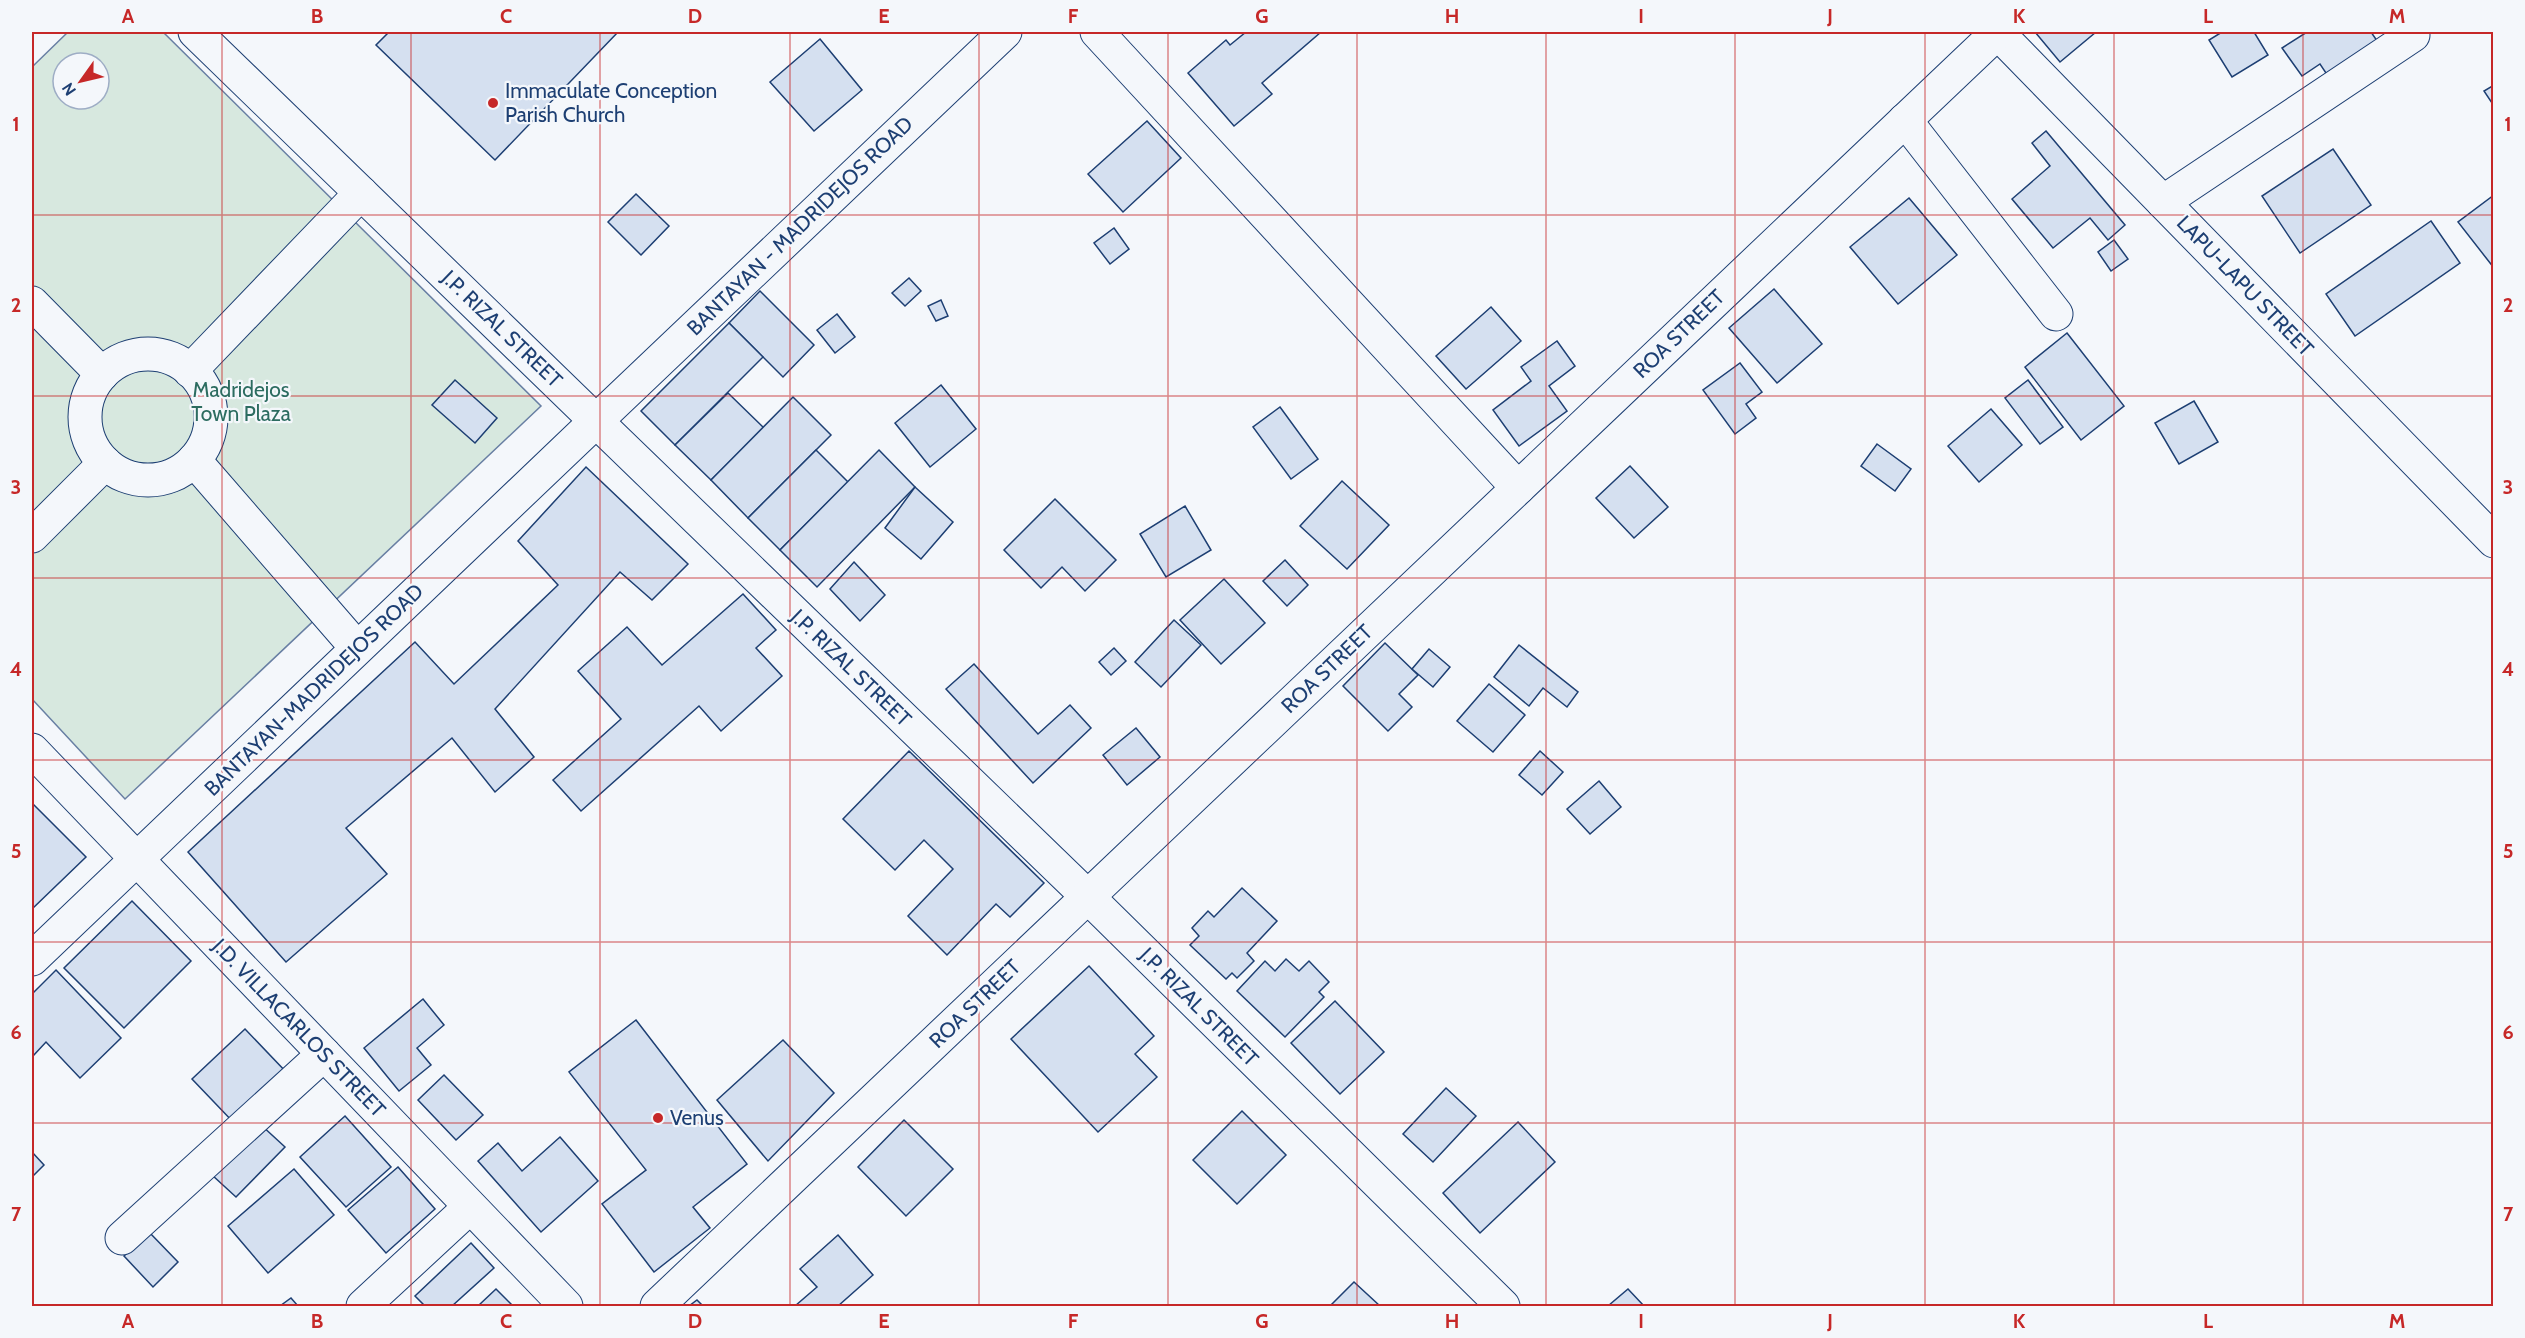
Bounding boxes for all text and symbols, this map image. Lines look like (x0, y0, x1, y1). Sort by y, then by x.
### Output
text: A (122, 4, 135, 28)
text: B (311, 4, 323, 28)
text: C (500, 4, 512, 28)
text: D (688, 4, 702, 28)
text: E (878, 4, 890, 28)
text: F (1068, 4, 1079, 28)
text: G (1255, 4, 1269, 28)
text: H (1445, 4, 1459, 28)
text: I (1638, 4, 1644, 28)
text: J (1826, 4, 1833, 28)
text: K (2013, 4, 2026, 28)
text: L (2203, 4, 2213, 28)
text: M (2389, 4, 2405, 28)
north arrow (51, 51, 111, 111)
place label: Immaculate Conception Parish Church (505, 78, 717, 127)
text: N (58, 79, 80, 99)
marker: Immaculate Conception Parish Church (486, 96, 500, 110)
street label: BANTAYAN - MADRIDEJOS ROAD (682, 111, 918, 340)
text: 1 (12, 112, 20, 136)
text: 1 (2504, 112, 2512, 136)
street label: LAPU-LAPU STREET (2172, 210, 2319, 361)
street label: J.P. RIZAL STREET (436, 264, 568, 392)
street label: ROA STREET (1628, 284, 1729, 383)
text: 2 (11, 293, 21, 317)
text: 2 (2503, 293, 2513, 317)
park label: Madridejos Town Plaza (191, 377, 291, 426)
text: 3 (11, 475, 21, 499)
text: 3 (2503, 475, 2513, 499)
street label: BANTAYAN-MADRIDEJOS ROAD (199, 578, 428, 801)
street label: J.P. RIZAL STREET (785, 603, 917, 731)
street label: ROA STREET (1276, 619, 1377, 718)
text: 4 (10, 657, 22, 681)
text: 4 (2502, 657, 2514, 681)
text: 5 (11, 839, 21, 863)
text: 5 (2503, 839, 2513, 863)
street label: J.D. VILLACARLOS STREET (207, 933, 391, 1122)
street label: J.P. RIZAL STREET (1134, 941, 1264, 1071)
street label: ROA STREET (924, 954, 1025, 1053)
text: 6 (10, 1020, 22, 1044)
text: 6 (2502, 1020, 2514, 1044)
place label: Venus (670, 1105, 724, 1130)
marker: Venus (651, 1111, 665, 1125)
text: 7 (11, 1202, 22, 1226)
text: 7 (2503, 1202, 2514, 1226)
text: A (122, 1309, 135, 1333)
text: B (311, 1309, 323, 1333)
text: C (500, 1309, 512, 1333)
text: D (688, 1309, 702, 1333)
text: E (878, 1309, 890, 1333)
text: F (1068, 1309, 1079, 1333)
text: G (1255, 1309, 1269, 1333)
text: H (1445, 1309, 1459, 1333)
text: I (1638, 1309, 1644, 1333)
text: J (1826, 1309, 1833, 1333)
text: K (2013, 1309, 2026, 1333)
text: L (2203, 1309, 2213, 1333)
text: M (2389, 1309, 2405, 1333)

